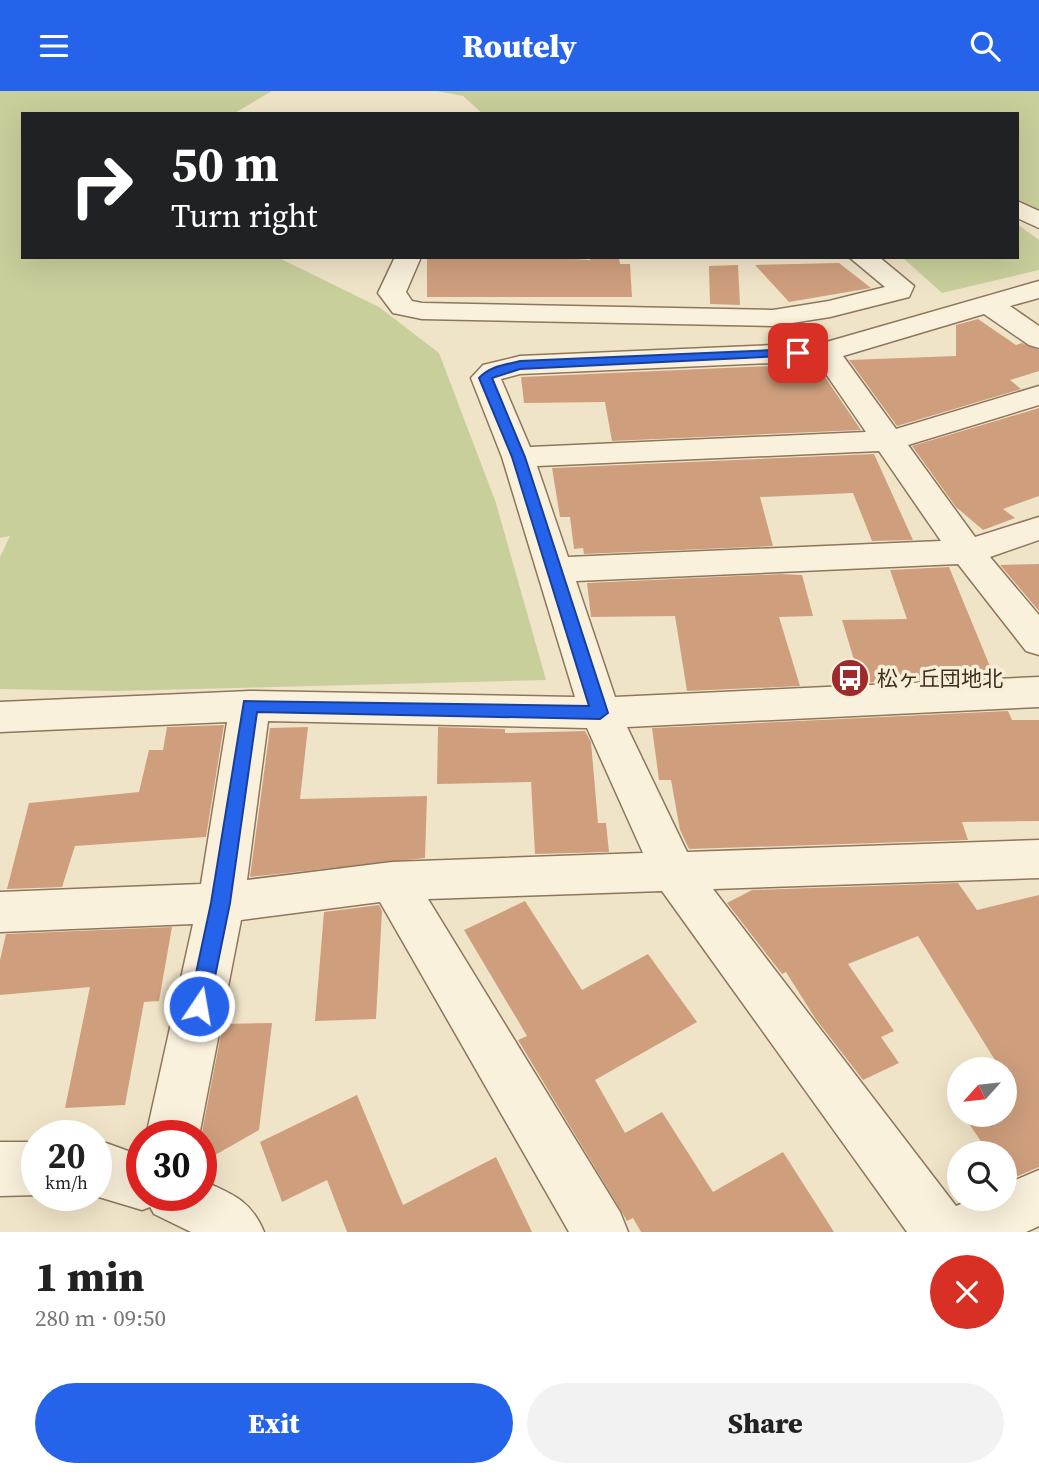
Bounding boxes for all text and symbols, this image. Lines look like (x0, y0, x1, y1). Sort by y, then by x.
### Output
text: Routely (462, 24, 577, 68)
icon: menu (35, 27, 73, 65)
icon: search (966, 27, 1004, 65)
text: 50 m (171, 130, 279, 197)
icon: right (56, 140, 147, 231)
text: Turn right (171, 194, 317, 238)
pin (768, 323, 828, 383)
icon: arrive (779, 334, 817, 372)
bus stop icon: 松ヶ丘団地北 (829, 657, 871, 699)
place label: 松ヶ丘団地北 (877, 664, 1003, 693)
position arrow (162, 969, 236, 1043)
north arrow (947, 1057, 1017, 1127)
map controls (947, 1057, 1017, 1211)
speed limit sign: 30 (126, 1120, 217, 1211)
text: 20 (48, 1132, 85, 1180)
button: search (947, 1141, 1017, 1211)
text: km/h (45, 1170, 88, 1195)
text: 1 min (35, 1247, 145, 1305)
button: close (930, 1255, 1004, 1329)
text: 280 m · 09:50 (35, 1302, 166, 1334)
button: Exit (35, 1383, 513, 1463)
button: Share (527, 1383, 1004, 1463)

